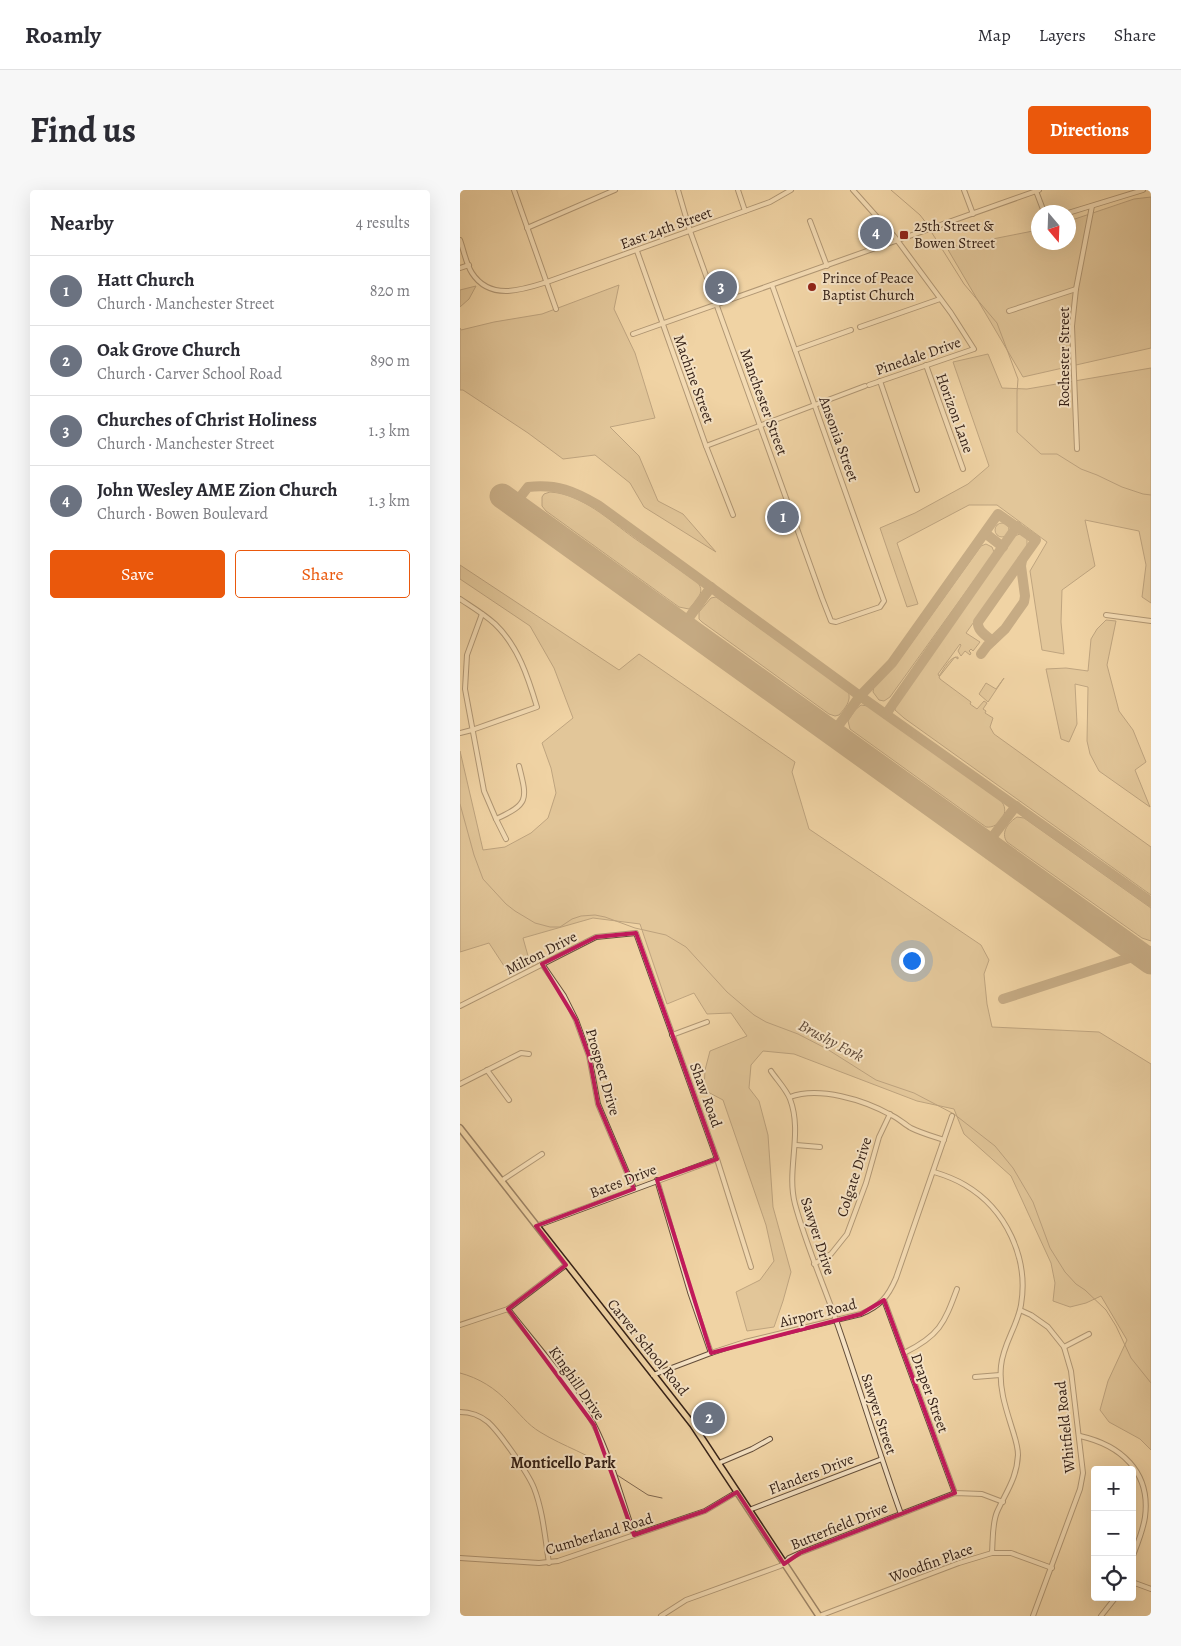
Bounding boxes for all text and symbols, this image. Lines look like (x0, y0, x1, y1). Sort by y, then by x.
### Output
text: Roamly (25, 19, 101, 51)
text: Map (978, 23, 1011, 47)
text: Layers (1039, 23, 1086, 47)
text: Share (1114, 23, 1156, 47)
text: Find us (30, 106, 136, 154)
button: Directions (1028, 106, 1151, 154)
street label: East 24th Street (617, 202, 715, 254)
north arrow (1031, 205, 1076, 250)
text: Nearby (50, 209, 113, 237)
text: 4 results (356, 212, 410, 234)
pin: 4 (860, 214, 892, 252)
place label: 25th Street & Bowen Street (914, 216, 995, 253)
marker: 25th Street & Bowen Street (898, 229, 910, 241)
text: Hatt Church (97, 267, 195, 293)
pin: 3 (705, 268, 737, 306)
place label: Prince of Peace Baptist Church (822, 268, 914, 305)
text: 1 (63, 280, 69, 302)
text: 820 m (370, 280, 410, 302)
marker: Prince of Peace Baptist Church (806, 281, 818, 293)
text: Church · Manchester Street (97, 293, 275, 315)
street label: Rochester Street (1054, 307, 1074, 407)
street label: Machine Street (669, 332, 719, 426)
street label: Pinedale Drive (872, 332, 964, 380)
text: Oak Grove Church (97, 337, 240, 363)
street label: Manchester Street (735, 346, 793, 458)
text: 2 (62, 350, 70, 372)
text: 890 m (370, 350, 410, 372)
text: Church · Carver School Road (97, 363, 282, 385)
street label: Horizon Lane (931, 370, 979, 456)
street label: Ansonia Street (814, 393, 864, 485)
text: Churches of Christ Holiness (97, 407, 317, 433)
text: 3 (63, 420, 69, 442)
text: 1.3 km (369, 420, 410, 442)
text: Church · Manchester Street (97, 433, 275, 455)
text: John Wesley AME Zion Church (97, 477, 338, 503)
text: 4 (62, 490, 70, 512)
text: 1.3 km (369, 490, 410, 512)
pin: 1 (767, 498, 799, 536)
text: Church · Bowen Boulevard (97, 503, 268, 525)
button: Save (50, 550, 225, 598)
button: Share (235, 550, 410, 598)
street label: Milton Drive (502, 926, 580, 980)
your location (899, 948, 925, 974)
water label: Brushy Fork (794, 1015, 868, 1067)
street label: Prospect Drive (581, 1026, 625, 1118)
street label: Shaw Road (685, 1060, 727, 1131)
street label: Colgate Drive (832, 1134, 876, 1219)
street label: Bates Drive (587, 1159, 660, 1203)
street label: Sawyer Drive (796, 1195, 840, 1278)
street label: Carver School Road (603, 1294, 694, 1400)
street label: Airport Road (776, 1294, 860, 1332)
street label: Kinghill Drive (544, 1342, 610, 1424)
street label: Draper Street (906, 1350, 954, 1436)
street label: Sawyer Street (857, 1371, 901, 1457)
street label: Whitfield Road (1050, 1379, 1080, 1475)
pin: 2 (693, 1399, 725, 1437)
street label: Flanders Drive (766, 1448, 857, 1499)
district label: Monticello Park (510, 1452, 616, 1474)
map controls (1091, 1466, 1136, 1601)
button: + (1091, 1466, 1136, 1511)
street label: Butterfield Drive (787, 1497, 891, 1555)
street label: Cumberland Road (543, 1508, 656, 1560)
button: − (1091, 1511, 1136, 1556)
street label: Woodfin Place (885, 1539, 976, 1588)
button: locate (1091, 1556, 1136, 1601)

